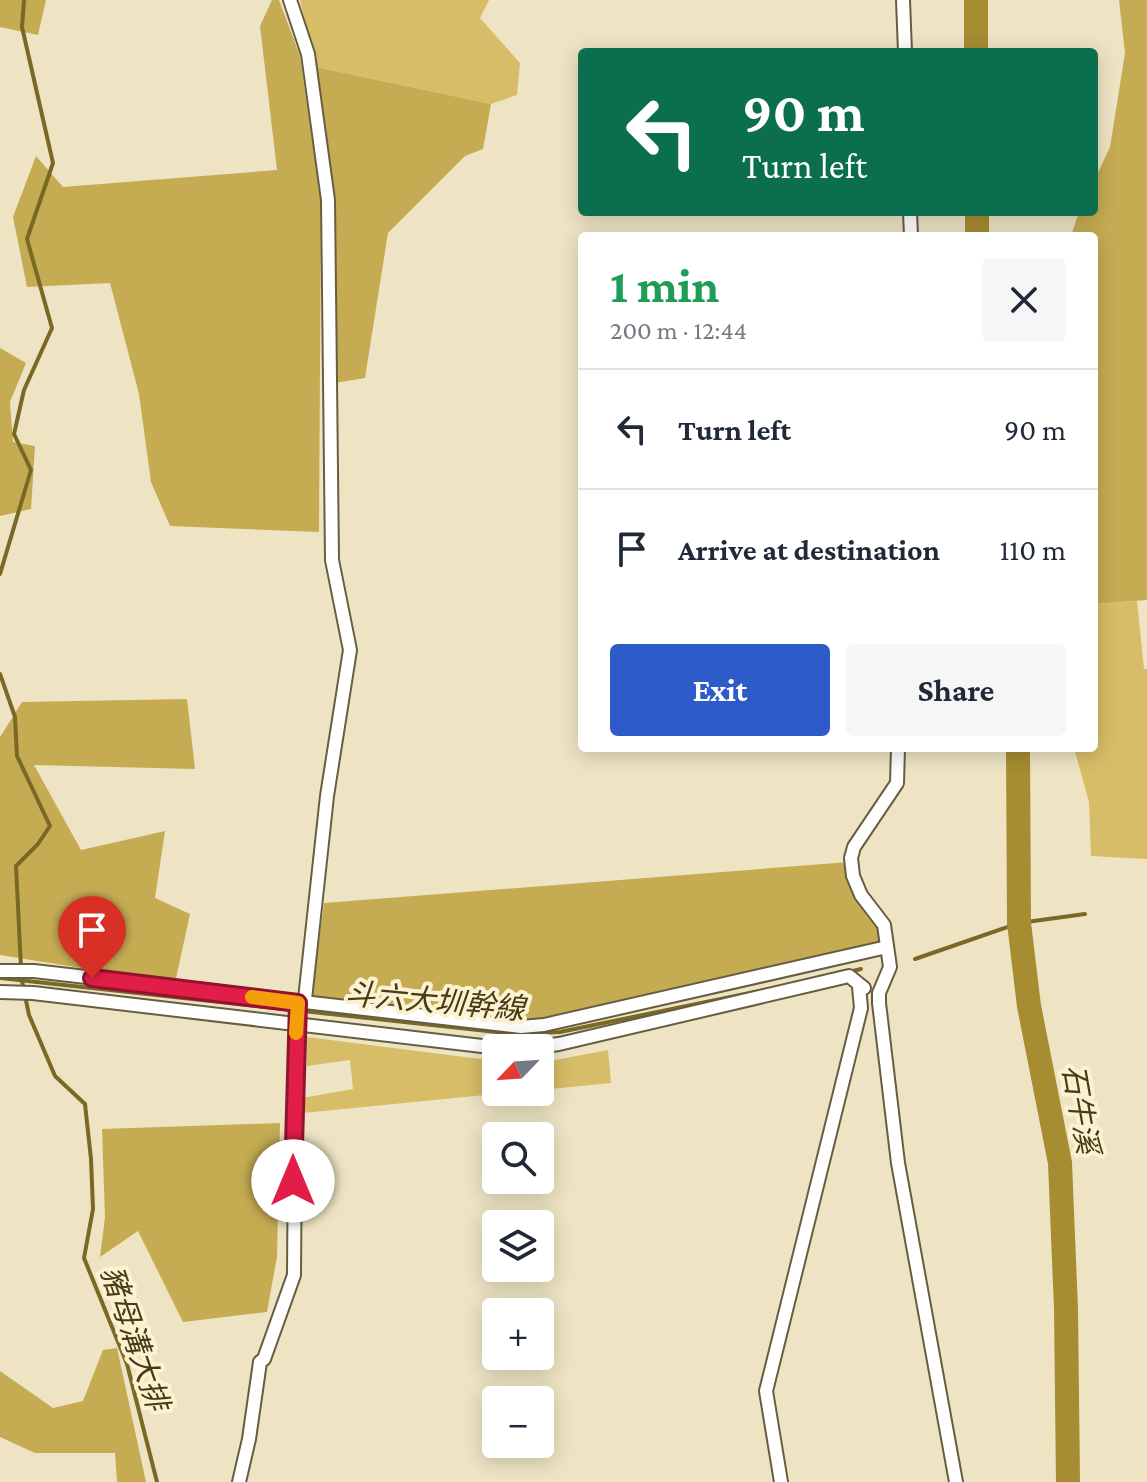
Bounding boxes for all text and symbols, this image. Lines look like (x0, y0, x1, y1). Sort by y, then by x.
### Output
icon: left (610, 80, 714, 184)
text: 90 m (742, 81, 865, 143)
text: Turn left (742, 146, 867, 186)
button: close (982, 258, 1066, 342)
text: 1 min (610, 259, 719, 312)
text: 200 m · 12:44 (610, 316, 747, 345)
icon: left (610, 407, 654, 451)
text: Turn left (678, 413, 791, 446)
text: 90 m (1004, 413, 1066, 446)
icon: arrive (610, 527, 654, 571)
text: Arrive at destination (678, 533, 940, 566)
text: 110 m (999, 533, 1066, 566)
button: Exit (610, 644, 830, 736)
button: Share (846, 644, 1066, 736)
pin (58, 896, 126, 978)
icon: arrive (70, 908, 114, 952)
water label: 斗六大圳幹線 (344, 977, 529, 1026)
north arrow (482, 1034, 554, 1106)
map controls (482, 1034, 554, 1458)
water label: 石牛溪 (1057, 1062, 1106, 1160)
button: search (482, 1122, 554, 1194)
position arrow (251, 1139, 335, 1223)
button: layers (482, 1210, 554, 1282)
water label: 豬母溝大排 (95, 1262, 176, 1418)
button: + (482, 1298, 554, 1370)
button: − (482, 1386, 554, 1458)

